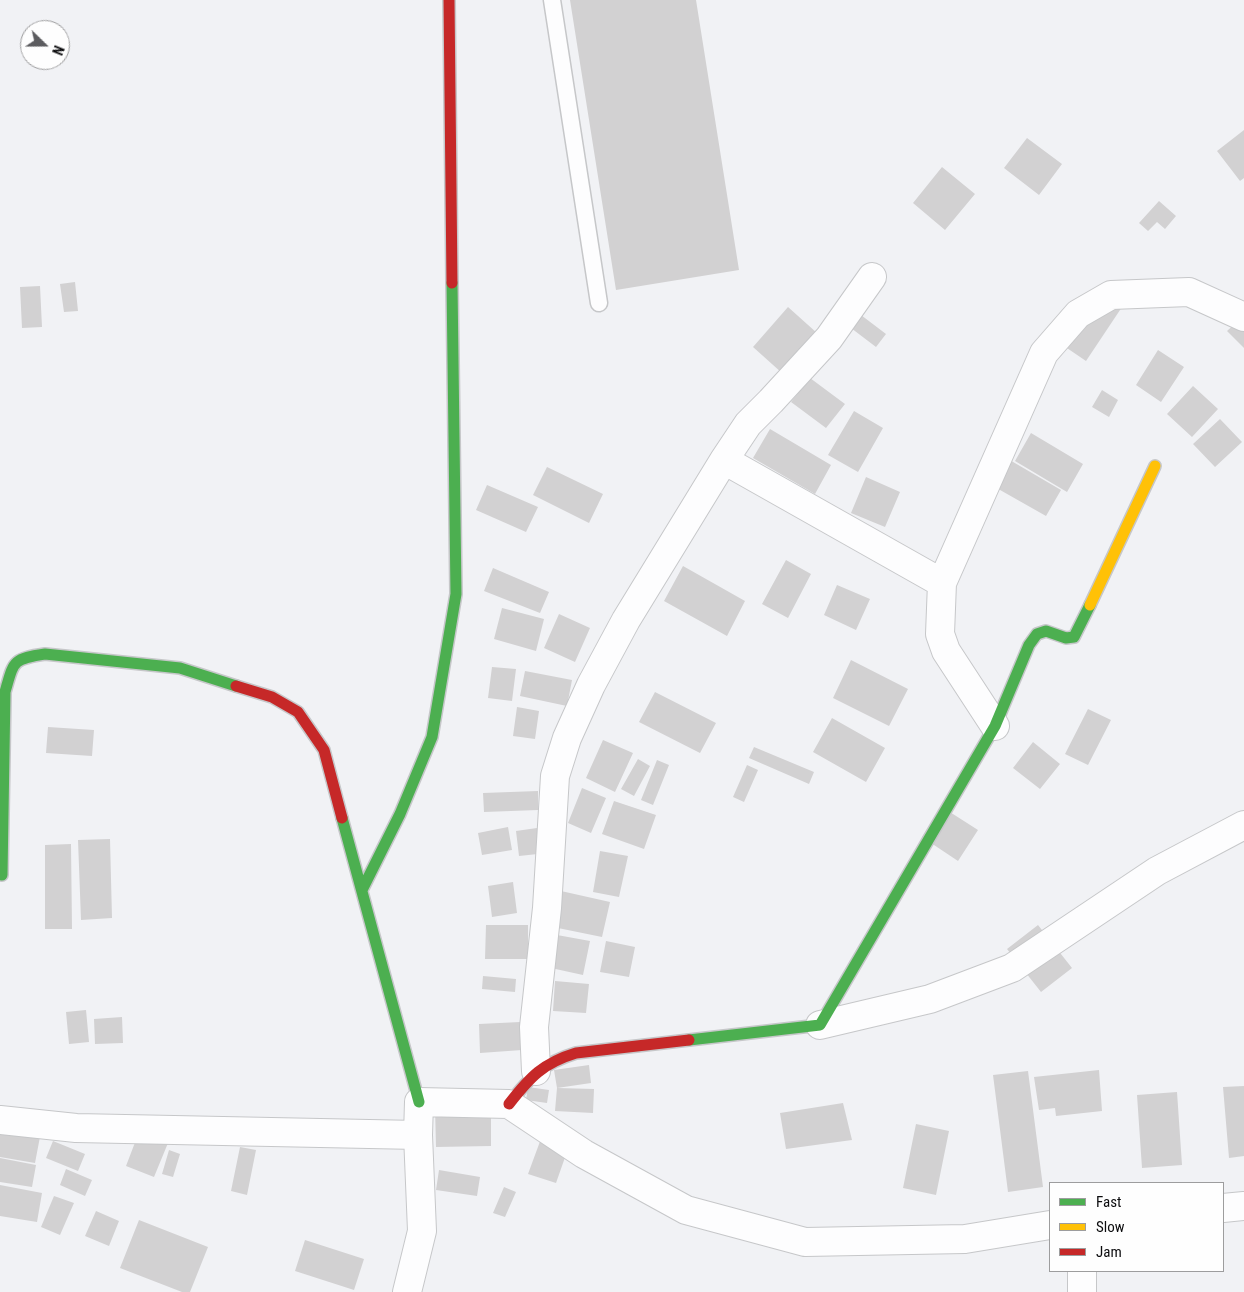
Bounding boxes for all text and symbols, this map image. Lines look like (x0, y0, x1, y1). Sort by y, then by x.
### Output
north arrow (20, 20, 70, 70)
text: N (49, 43, 67, 57)
legend (1049, 1182, 1224, 1272)
text: Fast (1096, 1193, 1121, 1211)
text: Slow (1096, 1218, 1125, 1236)
text: Jam (1096, 1243, 1122, 1261)

